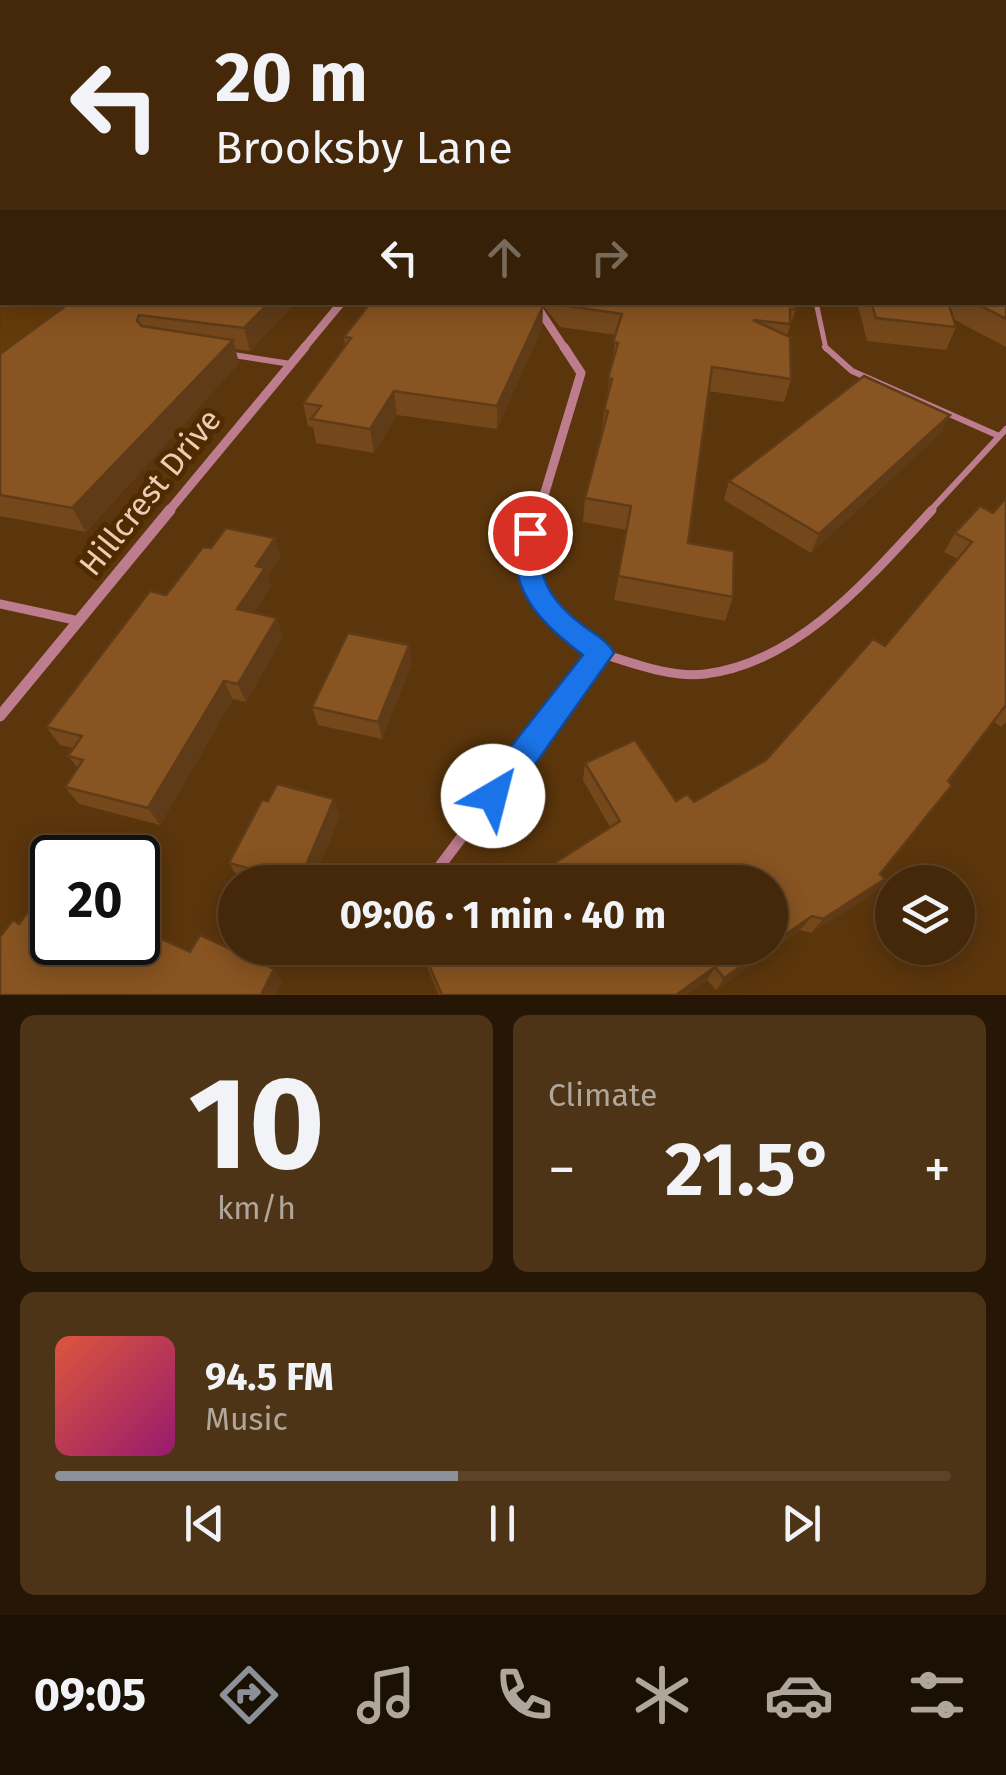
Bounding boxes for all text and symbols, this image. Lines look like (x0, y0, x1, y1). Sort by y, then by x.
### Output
text: 20 m (215, 36, 368, 120)
icon: left (50, 40, 180, 170)
text: Brooksby Lane (215, 121, 513, 175)
icon: left (372, 230, 427, 285)
icon: ahead (477, 230, 532, 285)
icon: right (582, 230, 637, 285)
street label: Hillcrest Drive (71, 401, 229, 583)
pin (488, 491, 573, 576)
icon: arrive (503, 506, 558, 561)
position arrow (441, 744, 545, 848)
speed limit sign: 20 (30, 835, 160, 965)
map controls (875, 865, 975, 965)
button: layers (875, 865, 975, 965)
text: 09:06 · 1 min · 40 m (340, 892, 666, 938)
text: 10 (188, 1046, 325, 1202)
text: Climate (548, 1076, 657, 1114)
text: 21.5° (665, 1125, 834, 1215)
text: − (548, 1137, 576, 1203)
text: + (924, 1137, 951, 1203)
text: km/h (217, 1189, 296, 1227)
text: 94.5 FM (205, 1354, 334, 1400)
text: Music (205, 1400, 288, 1438)
icon: previous (177, 1496, 232, 1551)
icon: pause (475, 1496, 530, 1551)
icon: next (774, 1496, 829, 1551)
icon: directions (214, 1660, 284, 1730)
icon: music (351, 1660, 421, 1730)
icon: phone (489, 1660, 559, 1730)
icon: climate (627, 1660, 697, 1730)
icon: car (764, 1660, 834, 1730)
icon: filters (902, 1660, 972, 1730)
text: 09:05 (34, 1668, 146, 1722)

